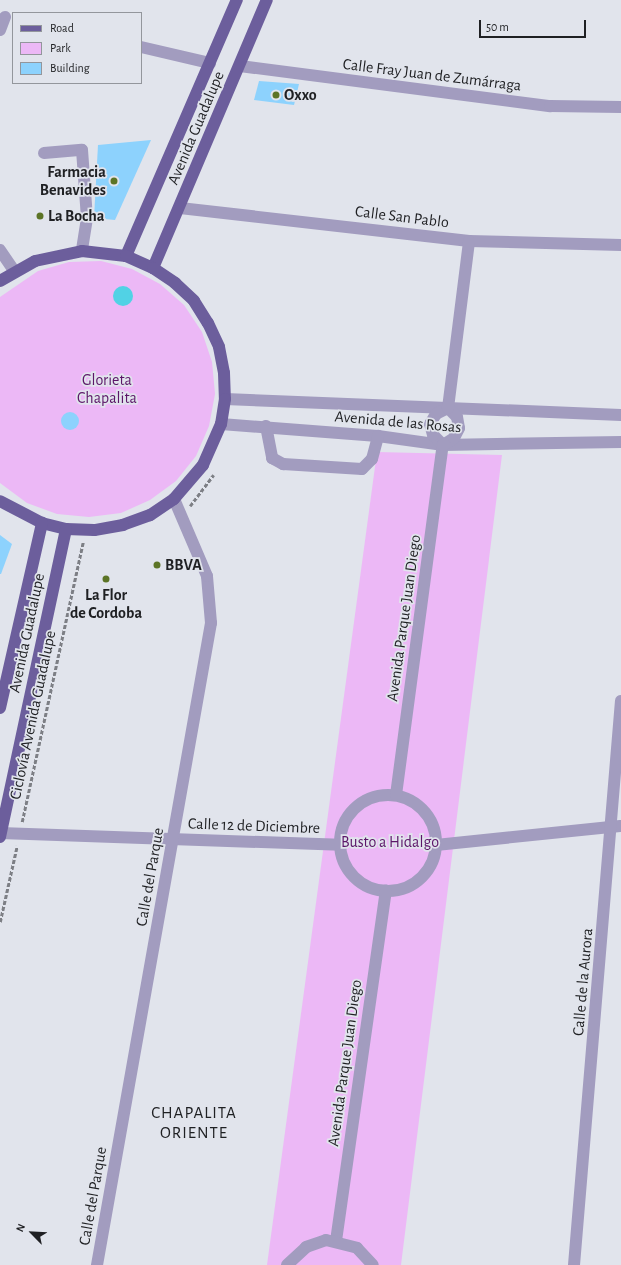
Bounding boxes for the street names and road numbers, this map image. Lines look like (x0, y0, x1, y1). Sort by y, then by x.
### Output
street label: Calle Fray Juan de Zumárraga (342, 55, 522, 95)
street label: Avenida Guadalupe (163, 68, 229, 188)
street label: Calle San Pablo (354, 202, 450, 232)
street label: Avenida de las Rosas (334, 407, 462, 437)
street label: Avenida Parque Juan Diego (383, 533, 425, 703)
street label: Avenida Guadalupe (5, 572, 49, 694)
street label: Ciclovía Avenida Guadalupe (6, 629, 60, 801)
street label: Calle 12 de Diciembre (188, 814, 320, 838)
street label: Calle del Parque (132, 826, 168, 928)
street label: Calle de la Aurora (569, 927, 597, 1037)
street label: Avenida Parque Juan Diego (324, 978, 366, 1148)
street label: Calle del Parque (75, 1145, 111, 1247)

